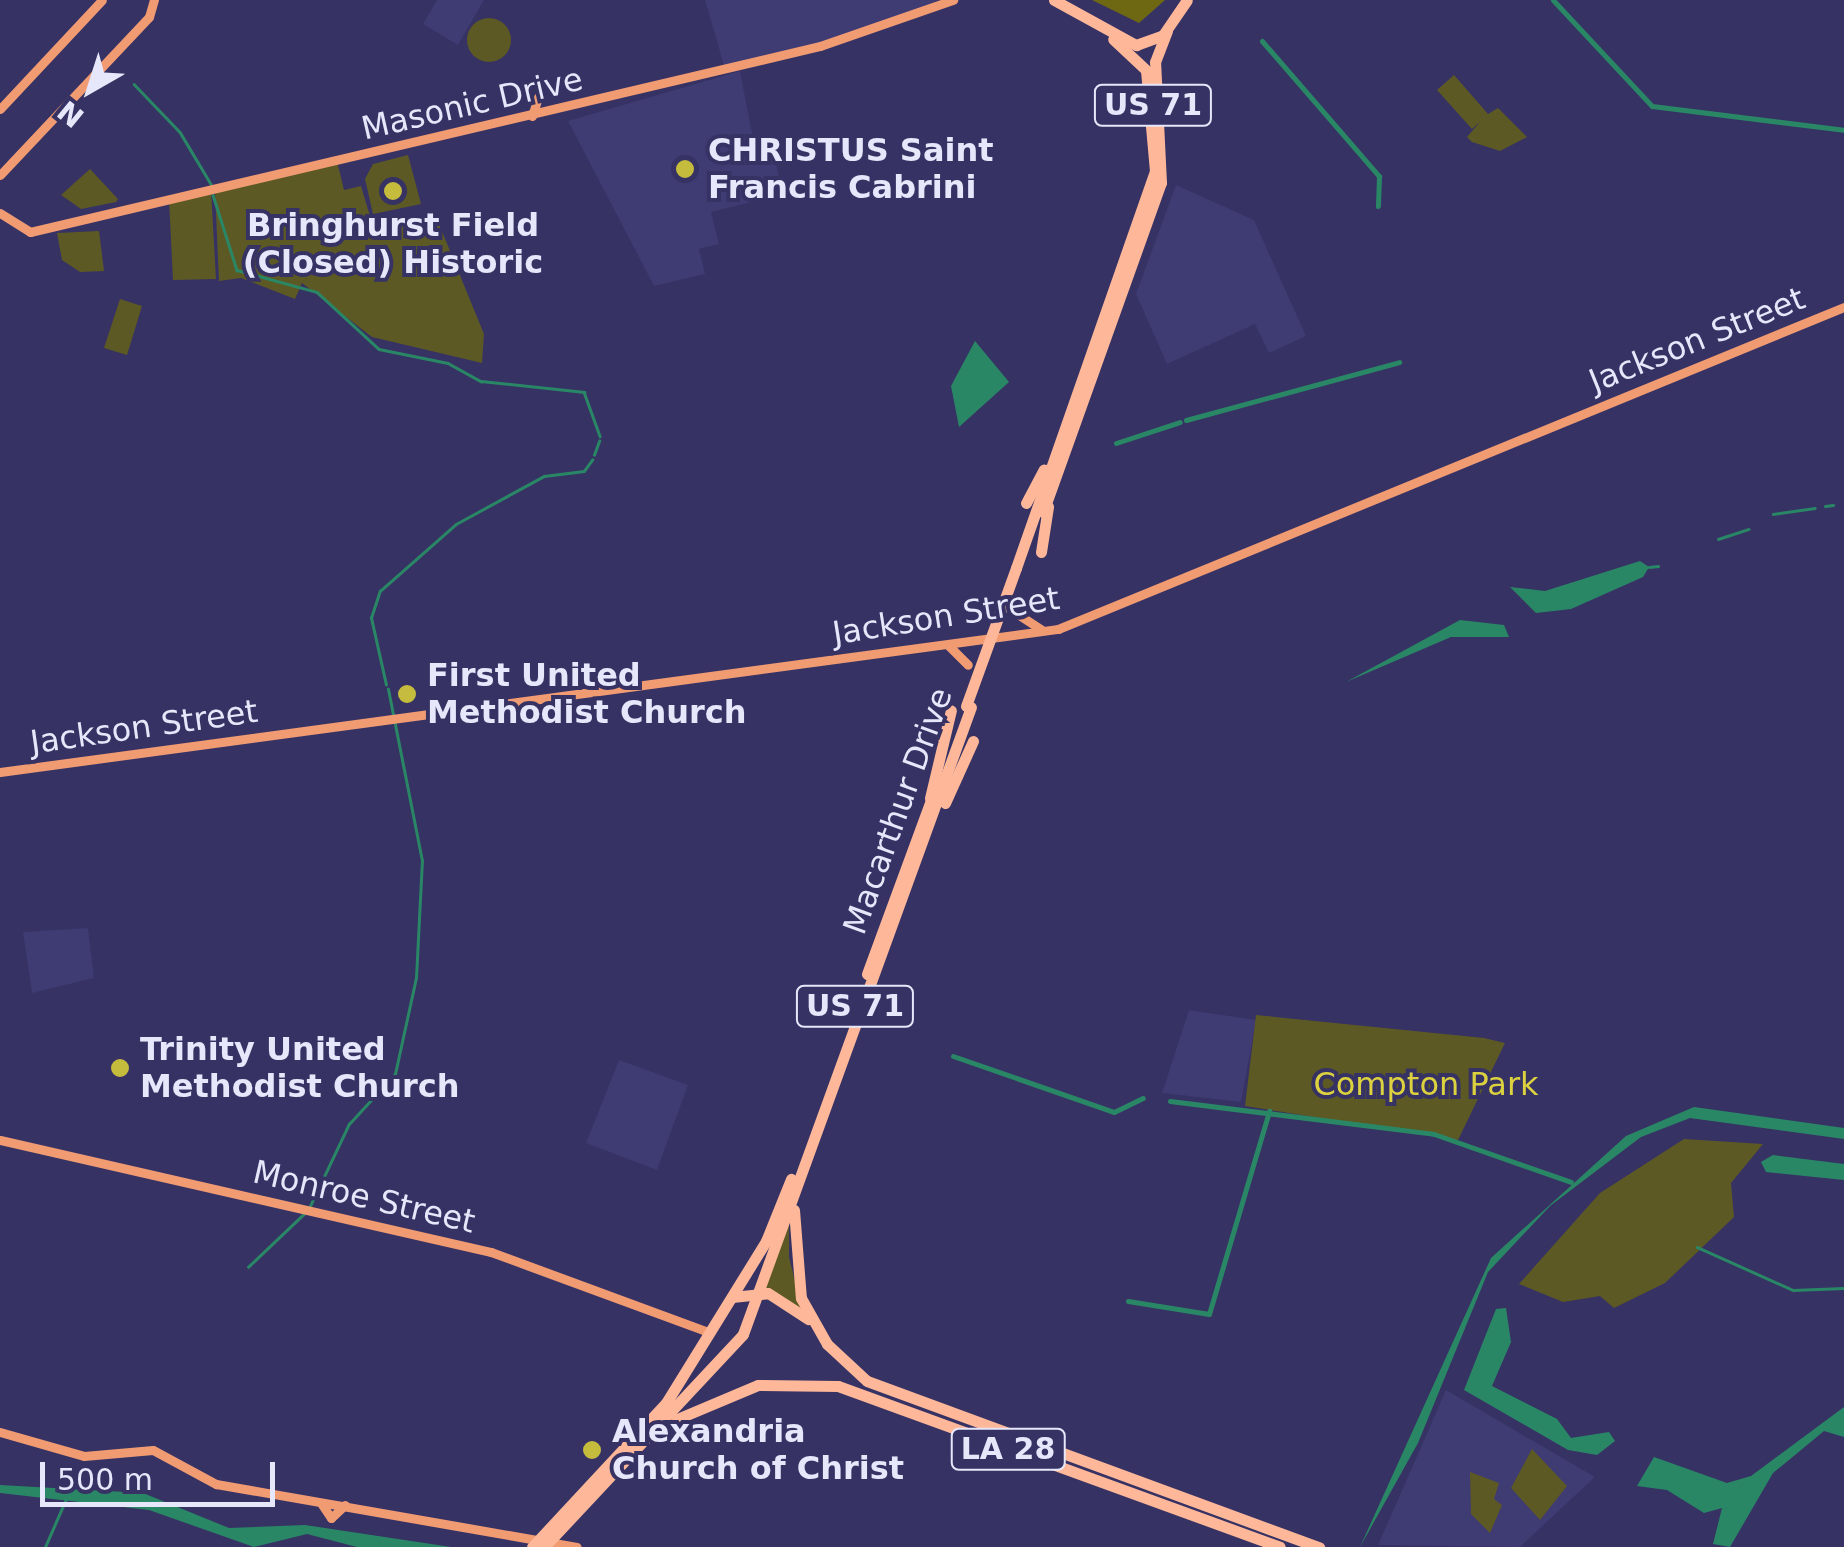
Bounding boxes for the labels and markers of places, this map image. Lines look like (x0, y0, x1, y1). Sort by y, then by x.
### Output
place label: CHRISTUS Saint Francis Cabrini (708, 132, 994, 207)
marker: CHRISTUS Saint Francis Cabrini (672, 156, 698, 182)
marker: Bringhurst Field (Closed) Historic (382, 180, 404, 202)
place label: Bringhurst Field (Closed) Historic (243, 207, 543, 282)
place label: First United Methodist Church (427, 657, 747, 732)
marker: First United Methodist Church (396, 683, 418, 705)
place label: Trinity United Methodist Church (140, 1031, 460, 1106)
marker: Trinity United Methodist Church (109, 1057, 131, 1079)
place label: Alexandria Church of Christ (612, 1413, 904, 1488)
marker: Alexandria Church of Christ (581, 1439, 603, 1461)

